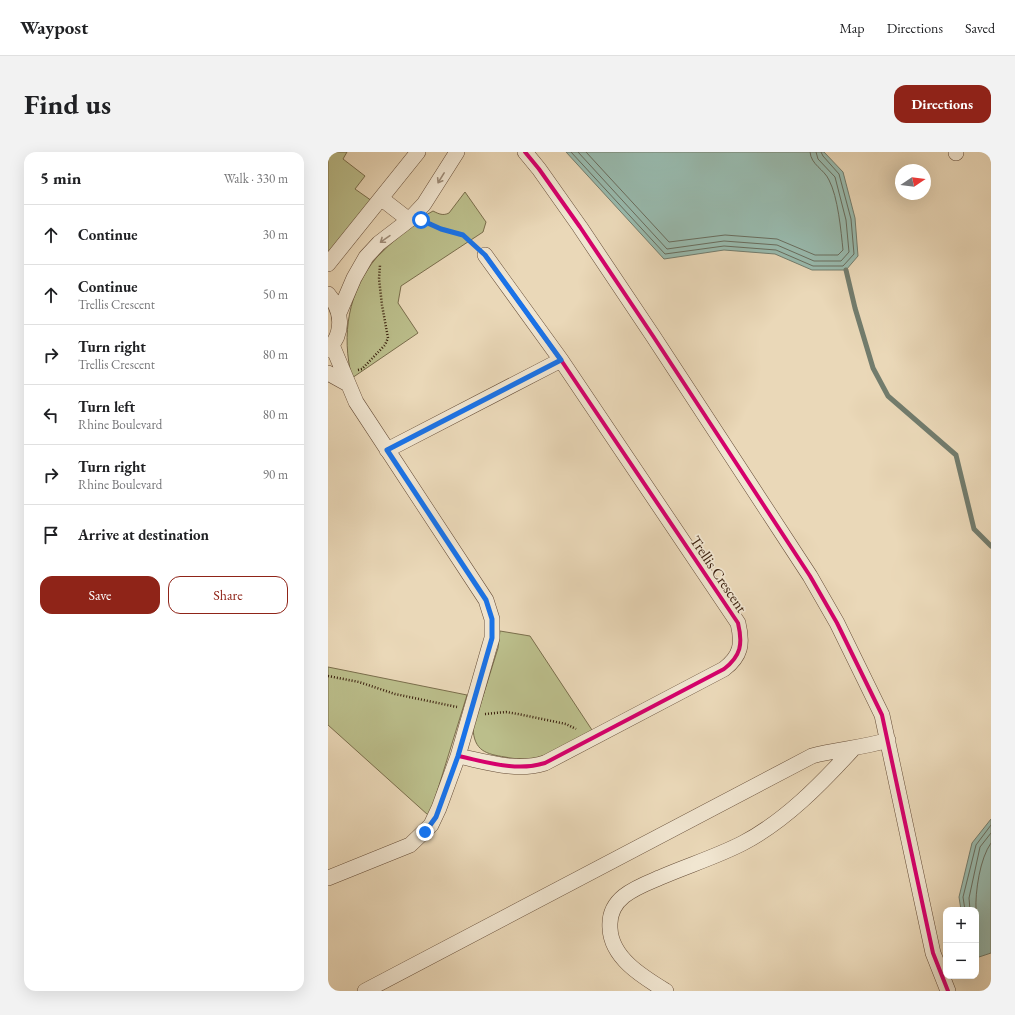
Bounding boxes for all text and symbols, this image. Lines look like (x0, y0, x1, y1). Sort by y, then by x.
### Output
text: Waypost (20, 15, 88, 40)
text: Map (839, 19, 865, 37)
text: Directions (887, 19, 943, 37)
text: Saved (965, 19, 995, 37)
button: Directions (894, 85, 991, 123)
text: Find us (24, 86, 111, 122)
north arrow (895, 164, 931, 200)
text: 5 min (40, 167, 81, 189)
text: Walk · 330 m (224, 170, 288, 187)
one-way arrow (436, 172, 444, 184)
route start (412, 211, 430, 229)
icon: ahead (40, 224, 62, 246)
text: Continue (78, 225, 138, 244)
text: 30 m (263, 226, 288, 243)
one-way arrow (380, 235, 391, 243)
text: Continue (78, 277, 138, 296)
icon: ahead (40, 284, 62, 306)
text: 50 m (263, 286, 288, 303)
text: Trellis Crescent (78, 296, 155, 313)
text: Turn right (78, 337, 146, 356)
icon: right (40, 344, 62, 366)
text: 80 m (263, 346, 288, 363)
text: Trellis Crescent (78, 356, 155, 373)
text: Turn left (78, 397, 135, 416)
icon: left (40, 404, 62, 426)
text: 80 m (263, 406, 288, 423)
text: Rhine Boulevard (78, 416, 162, 433)
text: Turn right (78, 457, 146, 476)
icon: right (40, 464, 62, 486)
text: 90 m (263, 466, 288, 483)
text: Rhine Boulevard (78, 476, 162, 493)
icon: arrive (40, 524, 62, 546)
text: Arrive at destination (78, 525, 209, 544)
street label: Trellis Crescent (686, 532, 752, 616)
button: Save (40, 576, 160, 614)
button: Share (168, 576, 288, 614)
route end (416, 823, 434, 841)
map controls (943, 907, 979, 979)
button: + (943, 907, 979, 943)
button: − (943, 943, 979, 979)

